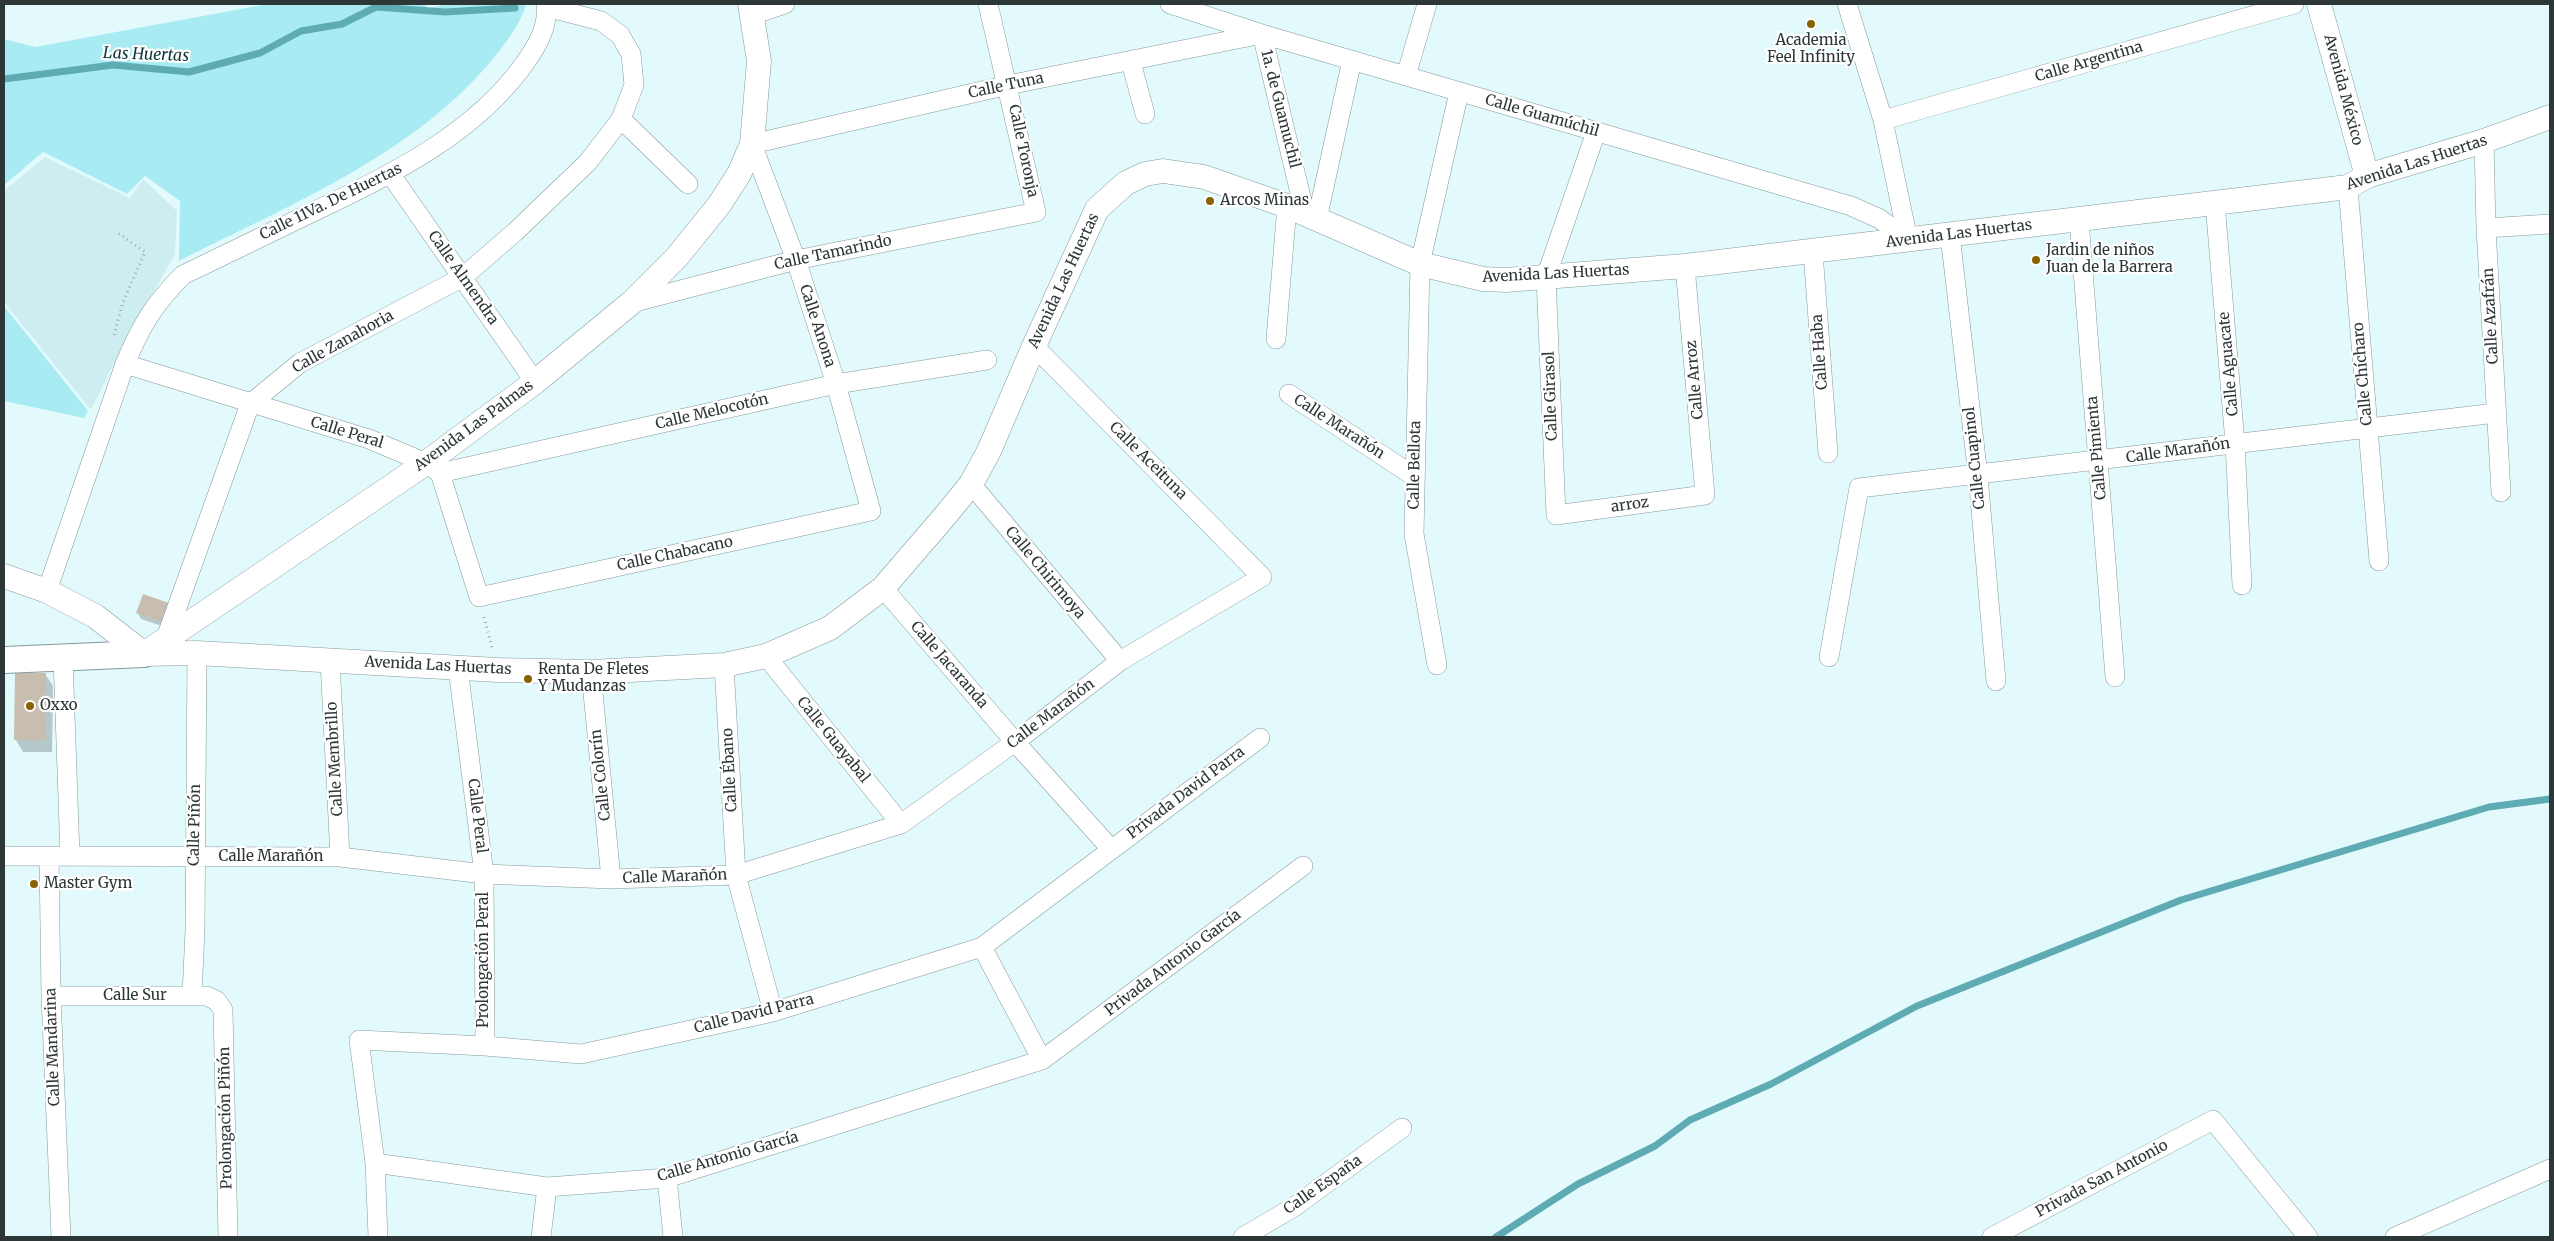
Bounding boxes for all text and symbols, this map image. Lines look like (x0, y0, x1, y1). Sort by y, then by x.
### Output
marker: Academia Feel Infinity (1805, 18, 1817, 30)
place label: Academia Feel Infinity (1767, 32, 1855, 67)
street label: Avenida México (2320, 33, 2366, 147)
street label: Calle Argentina (2033, 38, 2145, 86)
water label: Las Huertas (103, 44, 189, 66)
street label: 1a. de Guamuchil (1257, 48, 1303, 170)
street label: Calle Tuna (967, 69, 1045, 103)
street label: Calle Guamúchil (1483, 91, 1601, 141)
street label: Calle Toronja (1004, 103, 1042, 199)
street label: Avenida Las Huertas (2344, 132, 2490, 194)
street label: Calle 11Va. De Huertas (257, 160, 405, 244)
place label: Arcos Minas (1220, 192, 1309, 210)
marker: Arcos Minas (1204, 195, 1216, 207)
street label: Avenida Las Huertas (1025, 211, 1103, 351)
street label: Avenida Las Huertas (1885, 216, 2033, 252)
street label: Calle Almendra (424, 228, 502, 328)
street label: Calle Tamarindo (773, 232, 893, 274)
place label: Jardin de niños Juan de la Barrera (2046, 242, 2173, 277)
marker: Jardin de niños Juan de la Barrera (2030, 254, 2042, 266)
street label: Avenida Las Huertas (1482, 261, 1630, 287)
street label: Calle Azafrán (2479, 267, 2503, 365)
street label: Calle Anona (795, 282, 839, 370)
street label: Calle Zanahoria (289, 307, 397, 377)
street label: Calle Aguacate (2215, 311, 2243, 417)
street label: Calle Haba (1808, 314, 1832, 390)
street label: Calle Chícharo (2350, 322, 2376, 426)
street label: Calle Arroz (1683, 340, 1707, 420)
street label: Calle Girasol (1540, 351, 1562, 441)
street label: Avenida Las Palmas (411, 377, 537, 475)
street label: Calle Melocotón (654, 390, 770, 434)
street label: Calle Marañón (1290, 391, 1388, 463)
street label: Calle Pimienta (2083, 395, 2111, 501)
street label: Calle Cuapinol (1961, 406, 1989, 510)
street label: Calle Peral (308, 413, 386, 453)
street label: Calle Aceituna (1105, 418, 1191, 504)
street label: Calle Bellota (1405, 420, 1425, 510)
street label: Calle Marañón (2125, 435, 2231, 467)
street label: arroz (1610, 493, 1650, 517)
street label: Calle Chirimoya (1001, 523, 1089, 623)
street label: Calle Chabacano (615, 533, 735, 575)
street label: Calle Jacaranda (906, 618, 992, 712)
street label: Avenida Las Huertas (364, 653, 512, 679)
place label: Renta De Fletes Y Mudanzas (538, 661, 649, 696)
marker: Renta De Fletes Y Mudanzas (522, 673, 534, 685)
street label: Calle Marañón (1004, 675, 1098, 753)
street label: Calle Guayabal (793, 693, 873, 787)
place label: Oxxo (40, 697, 78, 715)
marker: Oxxo (24, 700, 36, 712)
street label: Calle Membrillo (323, 701, 347, 817)
street label: Calle Colorín (587, 728, 615, 822)
street label: Calle Ébano (719, 728, 741, 812)
street label: Privada David Parra (1124, 743, 1248, 843)
street label: Calle Peral (463, 778, 491, 854)
street label: Calle Piñón (185, 784, 205, 866)
street label: Calle Marañón (219, 848, 323, 866)
street label: Calle Marañón (622, 866, 728, 888)
place label: Master Gym (44, 875, 132, 893)
marker: Master Gym (28, 878, 40, 890)
street label: Prolongación Peral (475, 892, 493, 1028)
street label: Privada Antonio García (1101, 906, 1245, 1020)
street label: Calle Sur (103, 987, 167, 1005)
street label: Calle Mandarina (42, 988, 64, 1106)
street label: Calle David Parra (692, 990, 816, 1038)
street label: Prolongación Piñón (216, 1047, 236, 1189)
street label: Calle Antonio García (655, 1128, 801, 1186)
street label: Privada San Antonio (2033, 1137, 2171, 1221)
street label: Calle España (1281, 1151, 1365, 1219)

